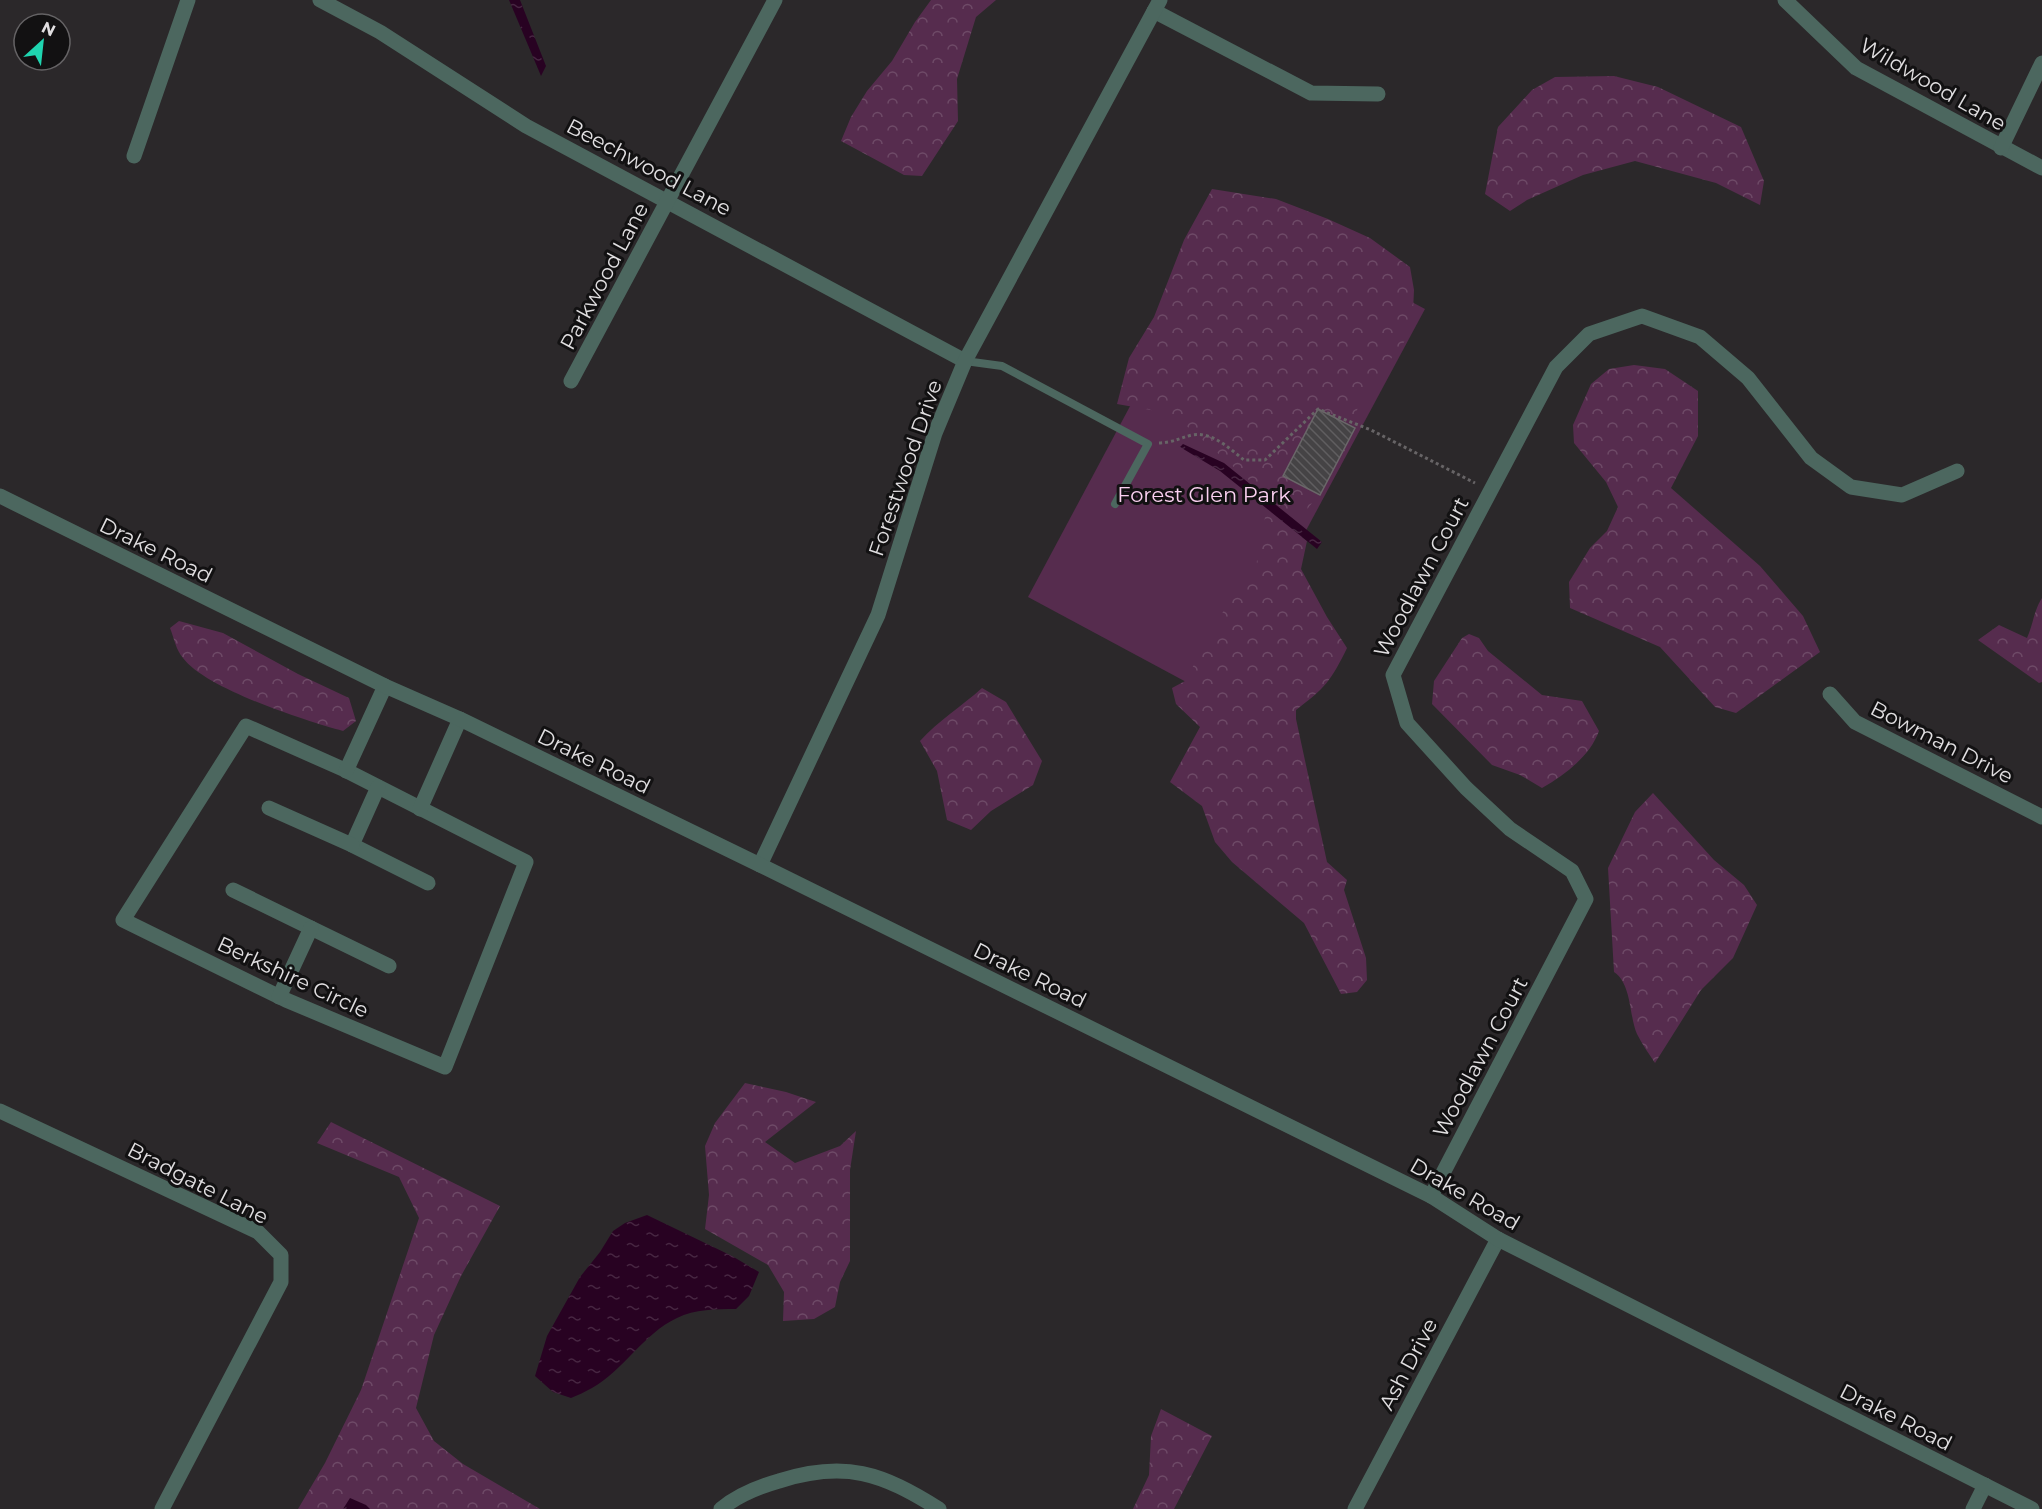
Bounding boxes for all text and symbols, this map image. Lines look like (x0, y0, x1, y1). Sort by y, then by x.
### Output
north arrow (12, 12, 72, 72)
text: N (39, 18, 59, 40)
street label: Wildwood Lane (1856, 32, 2010, 136)
street label: Beechwood Lane (562, 113, 736, 221)
street label: Parkwood Lane (555, 198, 653, 354)
street label: Forestwood Drive (863, 377, 947, 559)
park label: Forest Glen Park (1117, 482, 1291, 507)
street label: Woodlawn Court (1368, 493, 1474, 661)
street label: Drake Road (95, 512, 217, 588)
street label: Bowman Drive (1867, 695, 2017, 789)
street label: Drake Road (533, 723, 655, 799)
street label: Berkshire Circle (213, 931, 373, 1023)
street label: Drake Road (969, 937, 1091, 1013)
street label: Woodlawn Court (1427, 973, 1533, 1141)
street label: Bradgate Lane (123, 1137, 273, 1229)
street label: Drake Road (1406, 1153, 1524, 1235)
street label: Ash Drive (1374, 1314, 1442, 1414)
street label: Drake Road (1836, 1378, 1956, 1456)

